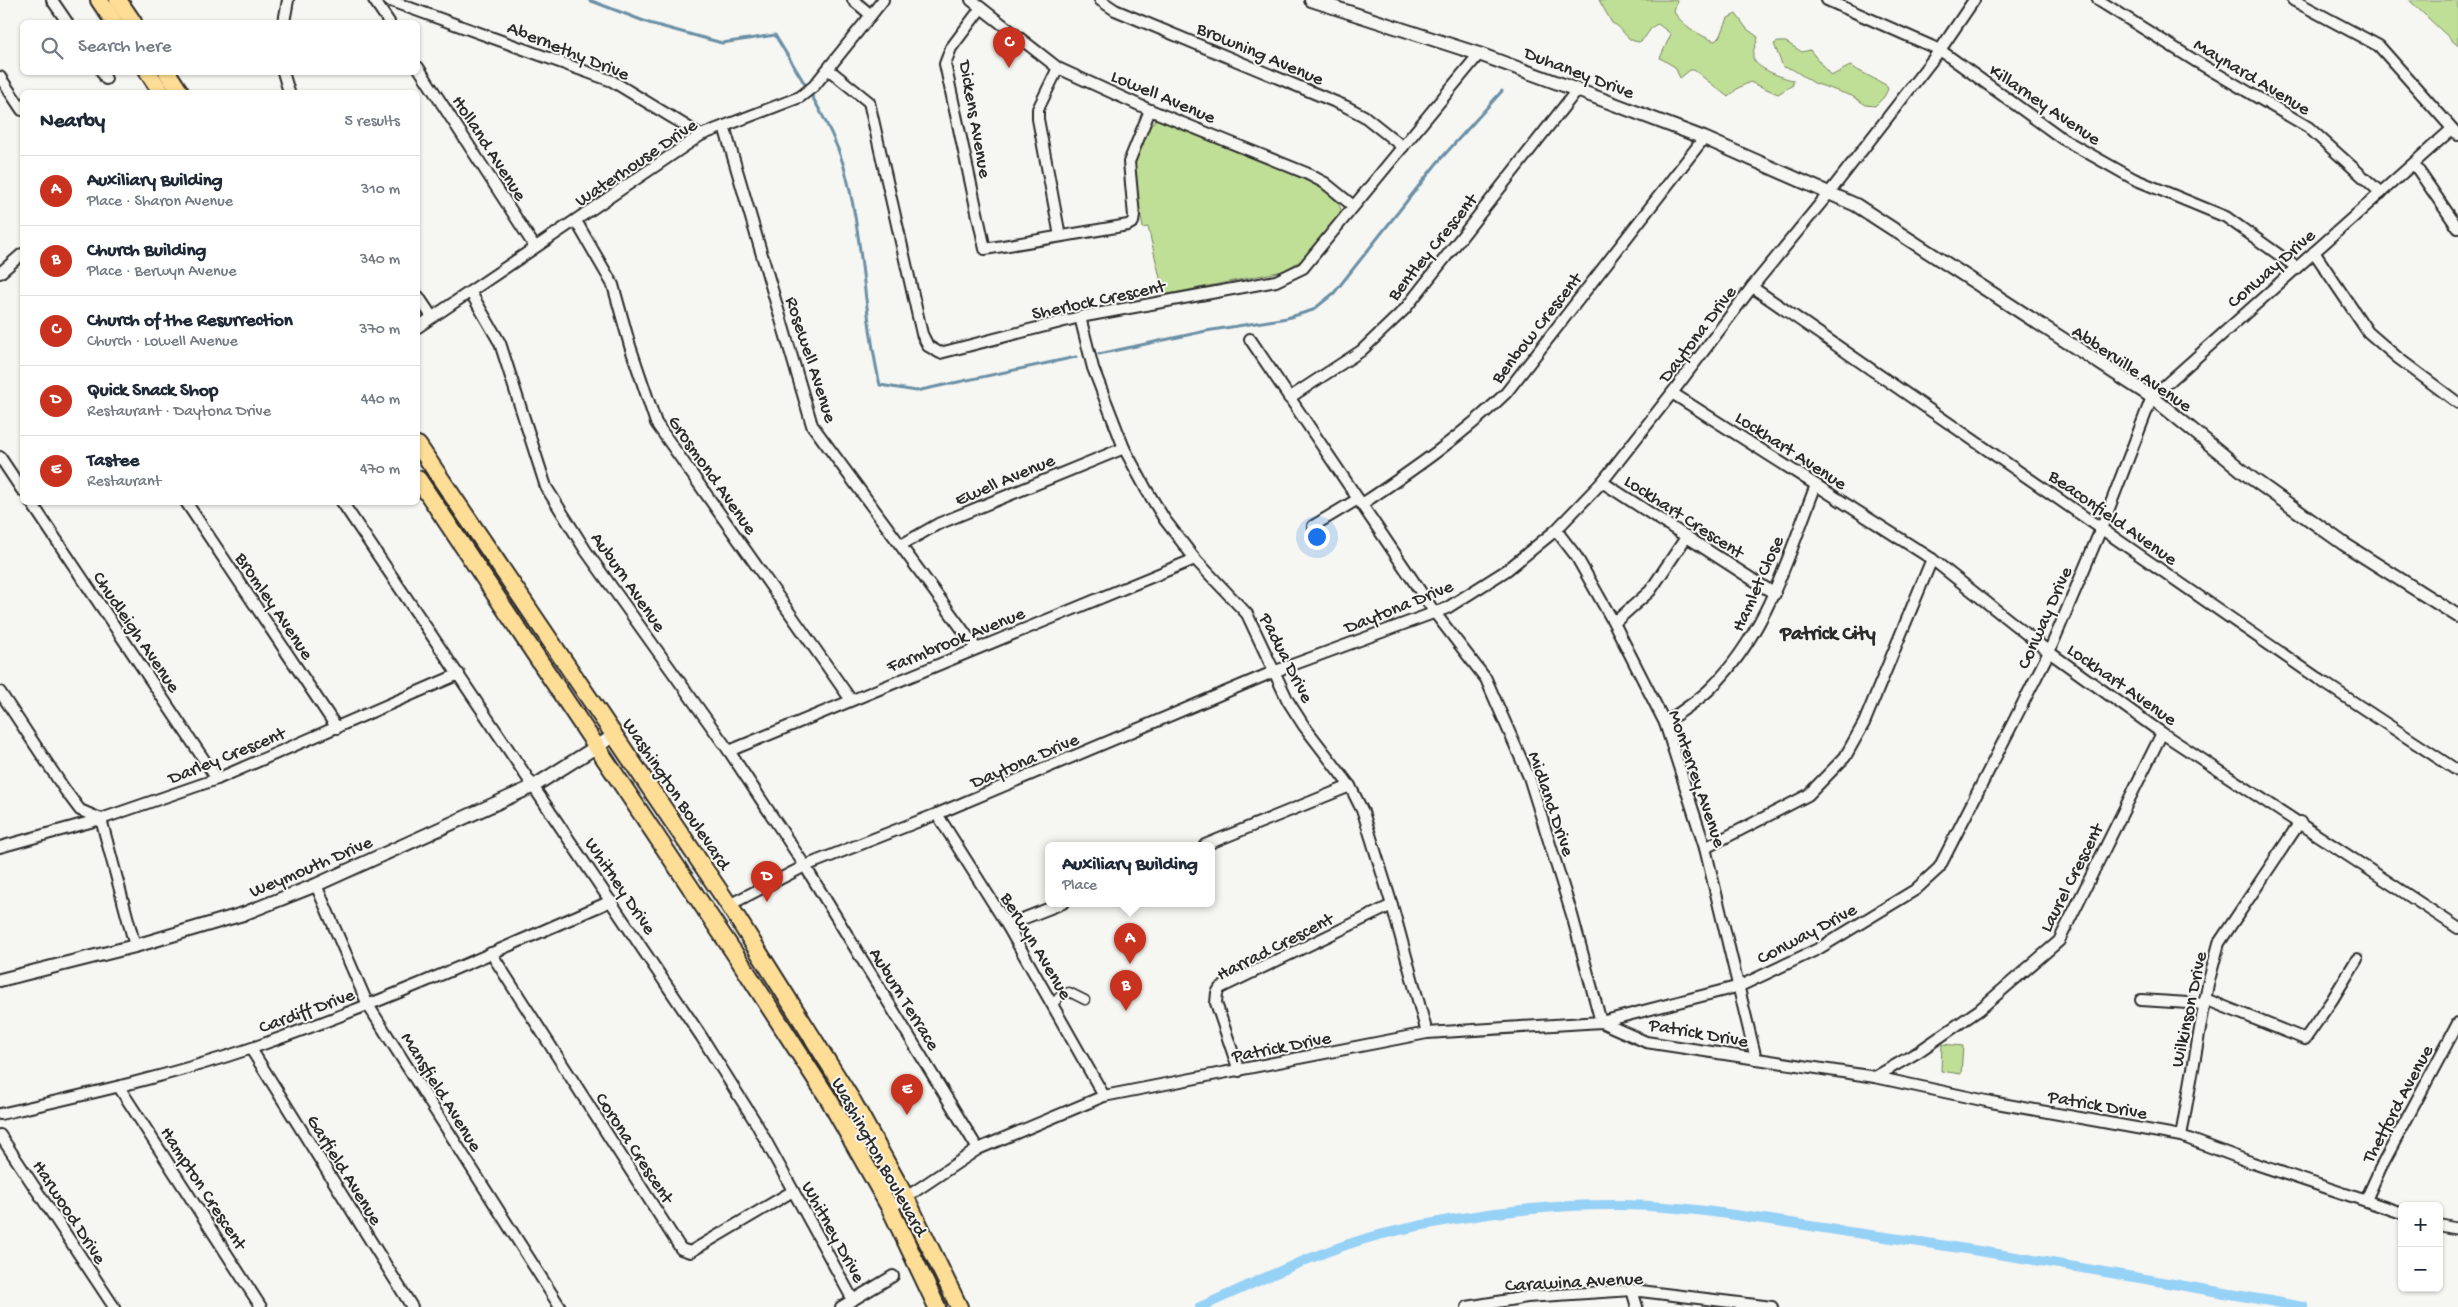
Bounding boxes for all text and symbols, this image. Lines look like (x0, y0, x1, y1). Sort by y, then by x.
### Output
street label: Abernethy Drive (503, 17, 632, 87)
street label: Browning Avenue (1192, 18, 1327, 92)
search box (20, 20, 420, 75)
pin: C (993, 27, 1025, 68)
icon: search (38, 34, 66, 62)
street label: Maynard Avenue (2189, 34, 2314, 122)
text: Search here (78, 36, 172, 59)
street label: Duhaney Drive (1519, 42, 1637, 106)
street label: Dickens Avenue (952, 57, 995, 180)
street label: Killarney Avenue (1984, 60, 2105, 152)
street label: Lowell Avenue (1107, 66, 1219, 131)
street label: Holland Avenue (445, 92, 531, 206)
text: Nearby (40, 110, 105, 135)
text: 5 results (345, 113, 400, 132)
street label: Waterhouse Drive (571, 114, 703, 213)
text: Auxiliary Building (87, 170, 223, 193)
text: A (51, 181, 61, 200)
text: 310 m (361, 181, 400, 200)
street label: Bentley Crescent (1383, 188, 1485, 307)
text: Place · Sharon Avenue (87, 193, 233, 212)
street label: Conway Drive (2223, 225, 2321, 314)
text: Church Building (87, 240, 206, 263)
text: B (52, 251, 60, 270)
text: 340 m (360, 251, 400, 270)
text: Place · Berwyn Avenue (87, 263, 236, 282)
street label: Benbow Crescent (1487, 267, 1590, 390)
street label: Sherlock Crescent (1030, 276, 1170, 327)
street label: Daytona Drive (1654, 282, 1743, 390)
street label: Rosewell Avenue (778, 294, 841, 426)
text: Church of the Resurrection (87, 310, 293, 333)
text: C (52, 321, 60, 340)
text: 370 m (359, 321, 400, 340)
street label: Abberville Avenue (2067, 321, 2196, 419)
text: Church · Lowell Avenue (87, 333, 238, 352)
text: Quick Snack Shop (87, 380, 218, 403)
text: D (51, 391, 61, 410)
text: 440 m (361, 391, 400, 410)
text: Restaurant · Daytona Drive (87, 403, 271, 422)
street label: Lockhart Avenue (1730, 407, 1850, 497)
street label: Grosmond Avenue (661, 412, 761, 540)
text: Tastee (87, 450, 139, 473)
street label: Ewell Avenue (952, 450, 1059, 513)
text: E (51, 461, 61, 480)
text: 470 m (360, 461, 400, 480)
street label: Beaconfield Avenue (2042, 465, 2181, 572)
street label: Lockhart Crescent (1619, 471, 1749, 566)
text: Restaurant (87, 473, 161, 492)
your location (1304, 524, 1330, 550)
street label: Auburn Avenue (584, 529, 670, 637)
street label: Hamlet Close (1728, 533, 1791, 636)
street label: Bromley Avenue (228, 548, 318, 665)
street label: Conway Drive (2013, 563, 2079, 673)
street label: Chudleigh Avenue (86, 568, 184, 698)
street label: Daytona Drive (1340, 576, 1457, 641)
street label: Farmbrook Avenue (883, 603, 1029, 680)
street label: Padua Drive (1252, 609, 1317, 707)
district label: Patrick City (1779, 624, 1876, 647)
street label: Lockhart Avenue (2062, 640, 2180, 732)
street label: Monterrey Avenue (1661, 707, 1730, 851)
street label: Washington Boulevard (616, 715, 736, 877)
street label: Darley Crescent (163, 722, 291, 792)
street label: Daytona Drive (966, 729, 1083, 796)
street label: Midland Drive (1521, 749, 1578, 860)
street label: Laurel Crescent (2036, 819, 2111, 937)
street label: Weymouth Drive (246, 832, 377, 904)
street label: Whitney Drive (578, 834, 660, 940)
popup (1045, 842, 1215, 907)
text: Auxiliary Building (1062, 854, 1198, 877)
pin: D (751, 861, 783, 902)
text: Place (1062, 877, 1097, 896)
street label: Berwyn Avenue (993, 888, 1076, 1005)
street label: Conway Drive (1754, 899, 1862, 971)
street label: Harrad Crescent (1213, 908, 1340, 987)
pin: A (1114, 923, 1146, 964)
street label: Auburn Terrace (862, 944, 944, 1056)
street label: Wilkinson Drive (2167, 950, 2214, 1070)
pin: B (1110, 970, 1142, 1011)
street label: Cardiff Drive (256, 984, 358, 1040)
street label: Patrick Drive (1646, 1014, 1750, 1055)
street label: Patrick Drive (1229, 1028, 1333, 1070)
street label: Mansfield Avenue (394, 1029, 486, 1157)
street label: Thetford Avenue (2358, 1042, 2440, 1168)
street label: Washington Boulevard (825, 1074, 932, 1243)
pin: E (891, 1074, 923, 1115)
street label: Patrick Drive (2045, 1086, 2149, 1127)
street label: Corona Crescent (589, 1089, 679, 1211)
street label: Garfield Avenue (300, 1111, 386, 1231)
street label: Hampton Crescent (154, 1123, 252, 1257)
street label: Harwood Drive (26, 1156, 110, 1269)
street label: Whitney Drive (795, 1178, 869, 1288)
map controls (2398, 1202, 2443, 1292)
button: + (2398, 1202, 2443, 1247)
button: − (2398, 1247, 2443, 1292)
street label: Carawina Avenue (1505, 1268, 1644, 1299)

